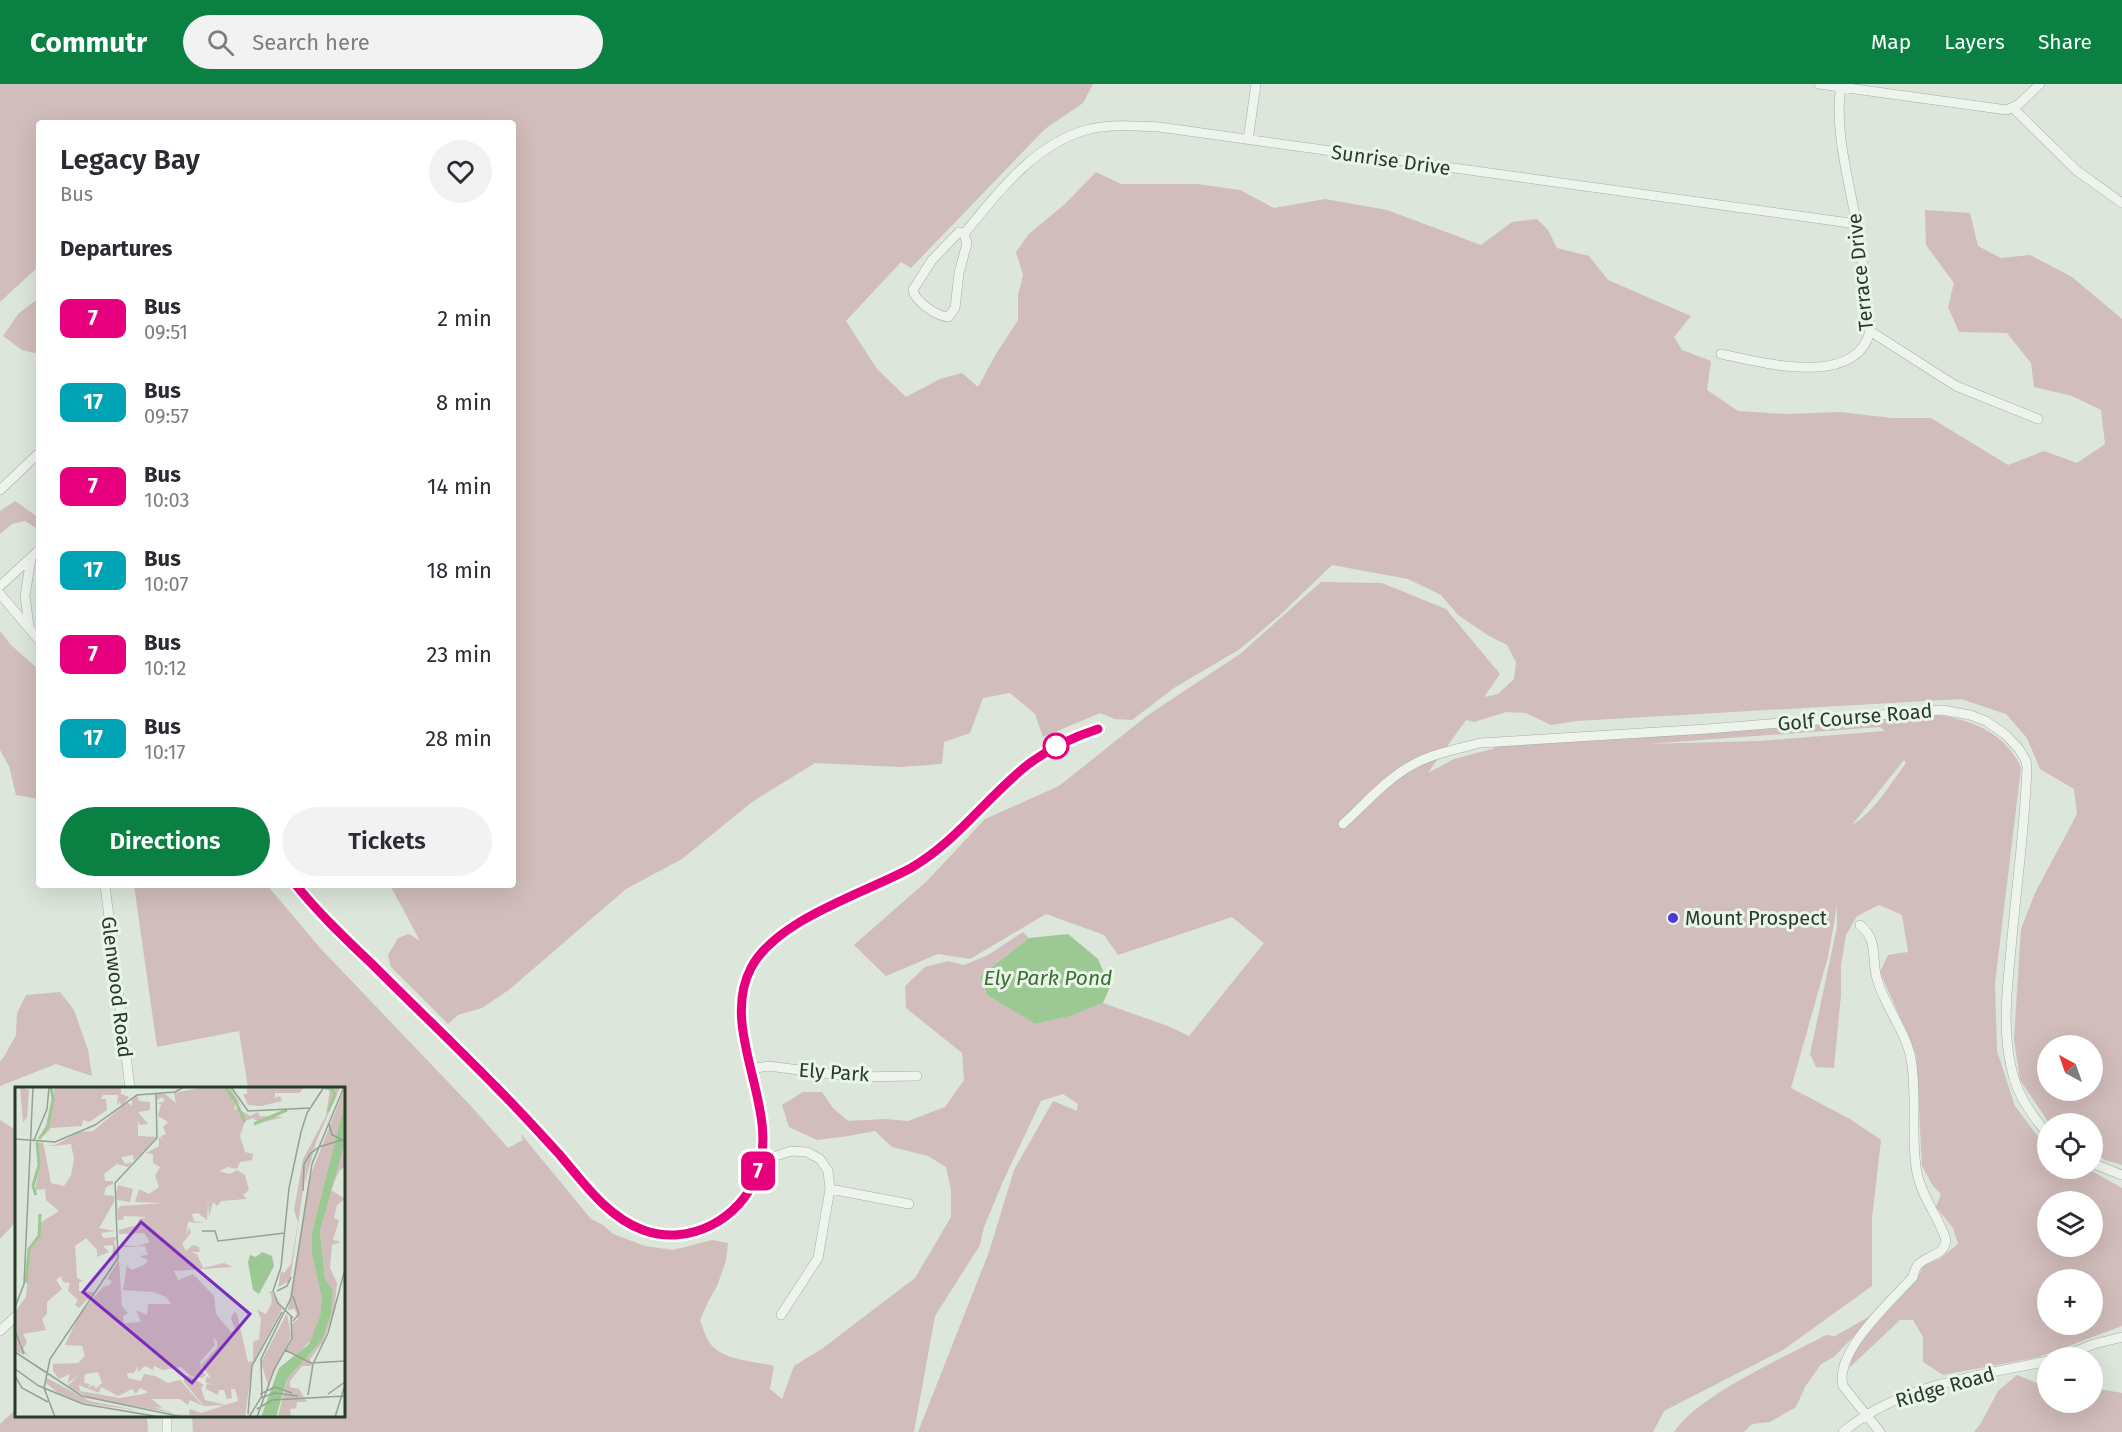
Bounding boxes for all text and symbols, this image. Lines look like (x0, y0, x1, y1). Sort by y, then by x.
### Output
search box (183, 15, 603, 69)
text: Commutr (30, 26, 147, 59)
icon: search (204, 26, 237, 59)
text: Search here (252, 29, 370, 56)
text: Map (1871, 29, 1911, 55)
text: Layers (1944, 29, 2005, 55)
text: Share (2038, 29, 2092, 55)
button: heart (429, 140, 492, 203)
street label: Sunrise Drive (1330, 140, 1452, 180)
text: Legacy Bay (60, 143, 200, 176)
text: Bus (60, 182, 93, 206)
street label: Terrace Drive (1842, 212, 1878, 332)
text: Departures (60, 235, 172, 262)
text: Bus (144, 293, 181, 320)
text: 7 (88, 305, 98, 331)
text: 2 min (437, 305, 492, 332)
text: 09:51 (144, 320, 188, 344)
text: Bus (144, 377, 181, 404)
text: 17 (83, 389, 103, 415)
text: 8 min (436, 389, 492, 416)
text: 09:57 (144, 404, 189, 428)
text: Bus (144, 461, 181, 488)
text: 7 (88, 473, 98, 499)
text: 14 min (427, 473, 492, 500)
text: 10:03 (144, 488, 190, 512)
text: Bus (144, 545, 181, 572)
text: 17 (83, 557, 103, 583)
text: 18 min (427, 557, 492, 584)
text: 10:07 (144, 572, 188, 596)
text: Bus (144, 629, 181, 656)
text: 7 (88, 641, 98, 667)
text: 23 min (426, 641, 492, 668)
text: 10:12 (144, 656, 186, 680)
street label: Golf Course Road (1777, 698, 1933, 736)
text: Bus (144, 713, 181, 740)
text: 17 (83, 725, 103, 751)
text: 28 min (425, 725, 492, 752)
unlabelled marker (1043, 733, 1069, 759)
text: 10:17 (144, 740, 185, 764)
button: Directions (60, 807, 270, 876)
button: Tickets (282, 807, 492, 876)
place label: Mount Prospect (1685, 906, 1828, 930)
marker: Mount Prospect (1666, 911, 1680, 925)
street label: Glenwood Road (96, 915, 138, 1059)
water label: Ely Park Pond (984, 965, 1112, 991)
north arrow (2037, 1035, 2103, 1101)
map controls (2037, 1035, 2103, 1413)
street label: Ely Park (798, 1058, 871, 1086)
inset map (15, 1087, 345, 1417)
button: locate (2037, 1113, 2103, 1179)
line badge: 7 (738, 1152, 777, 1190)
text: 7 (753, 1158, 763, 1184)
button: layers (2037, 1191, 2103, 1257)
button: + (2037, 1269, 2103, 1335)
button: − (2037, 1347, 2103, 1413)
street label: Ridge Road (1893, 1361, 1997, 1413)

